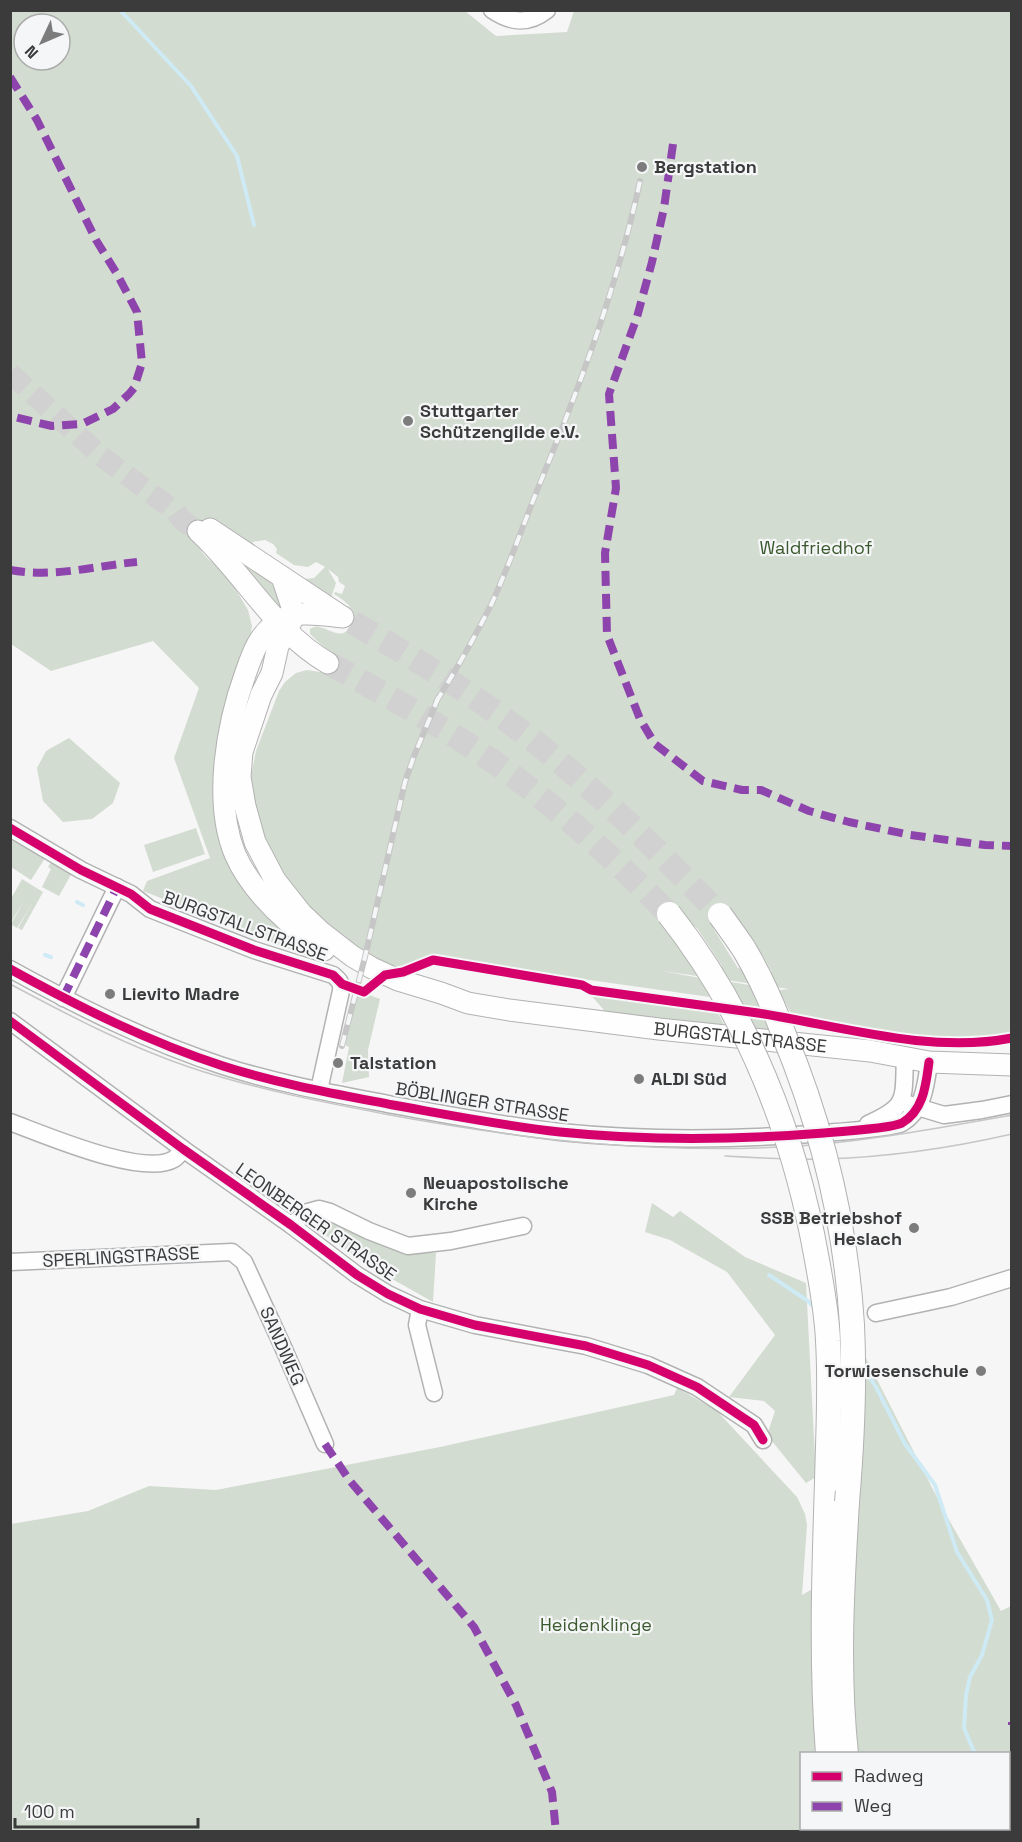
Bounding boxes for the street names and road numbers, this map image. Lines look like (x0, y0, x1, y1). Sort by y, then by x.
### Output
street label: BURGSTALLSTRASSE (160, 885, 331, 966)
street label: BURGSTALLSTRASSE (653, 1017, 828, 1057)
street label: BÖBLINGER STRASSE (394, 1076, 571, 1127)
street label: LEONBERGER STRASSE (231, 1157, 401, 1286)
street label: SPERLINGSTRASSE (42, 1241, 200, 1272)
street label: SANDWEG (255, 1303, 310, 1389)

